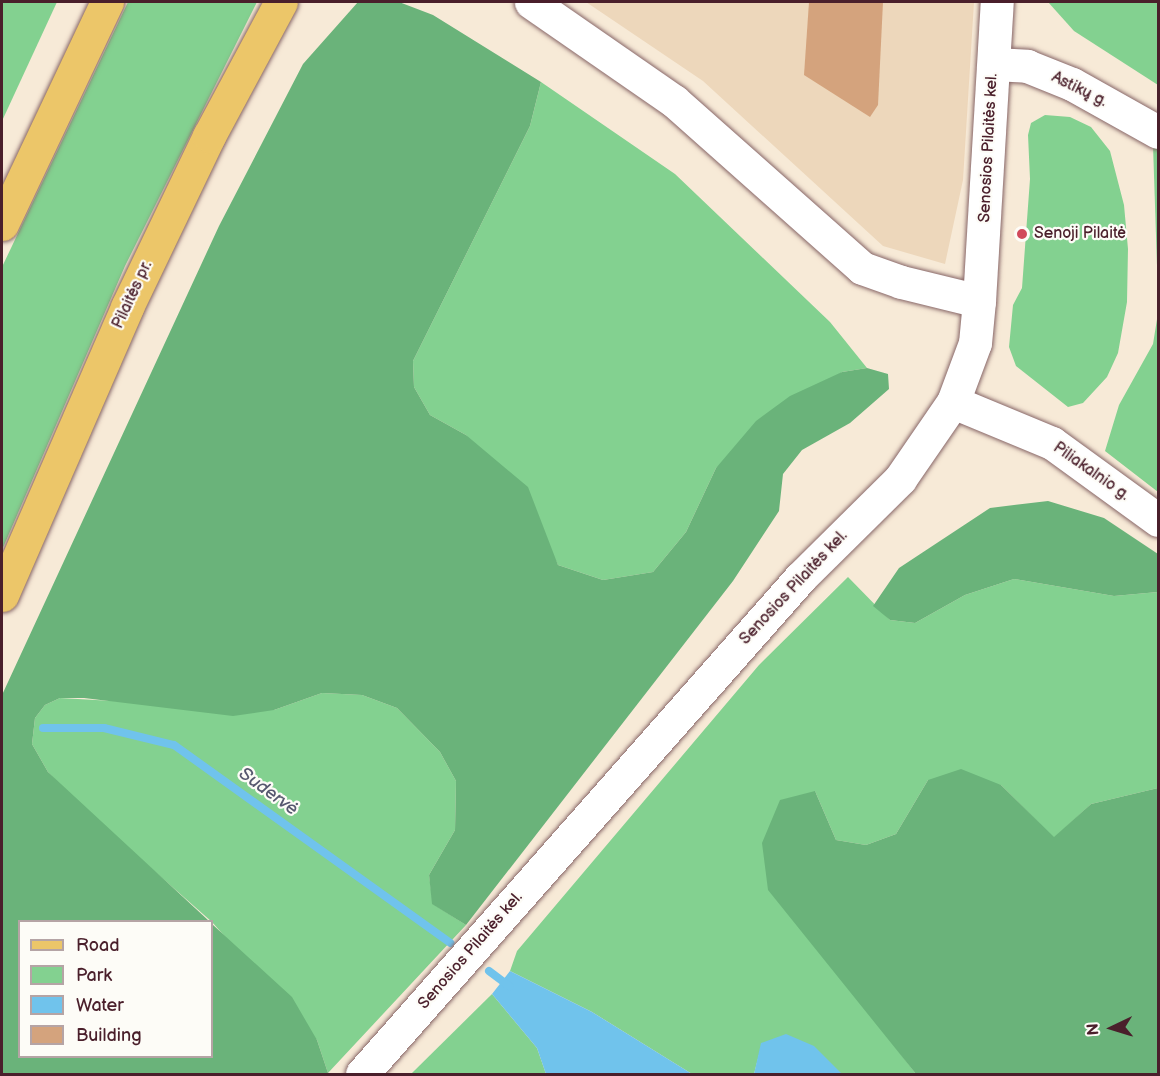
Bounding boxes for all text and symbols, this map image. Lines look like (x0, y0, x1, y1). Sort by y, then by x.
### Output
street label: Astikų g. (1048, 68, 1110, 112)
street label: Senosios Pilaitės kel. (976, 73, 1002, 223)
place label: Senoji Pilaitė (1034, 224, 1126, 244)
marker: Senoji Pilaitė (1015, 227, 1029, 241)
street label: Pilaitės pr. (109, 258, 157, 332)
street label: Piliakalnio g. (1049, 439, 1133, 505)
street label: Senosios Pilaitės kel. (736, 527, 852, 649)
water label: Sudervė (234, 763, 302, 821)
street label: Senosios Pilaitės kel. (415, 888, 527, 1014)
legend (18, 920, 213, 1058)
text: Road (76, 935, 120, 956)
text: Park (76, 965, 112, 986)
text: Water (76, 995, 124, 1016)
north arrow (1082, 998, 1142, 1058)
text: N (1084, 1023, 1103, 1036)
text: Building (76, 1025, 142, 1046)

